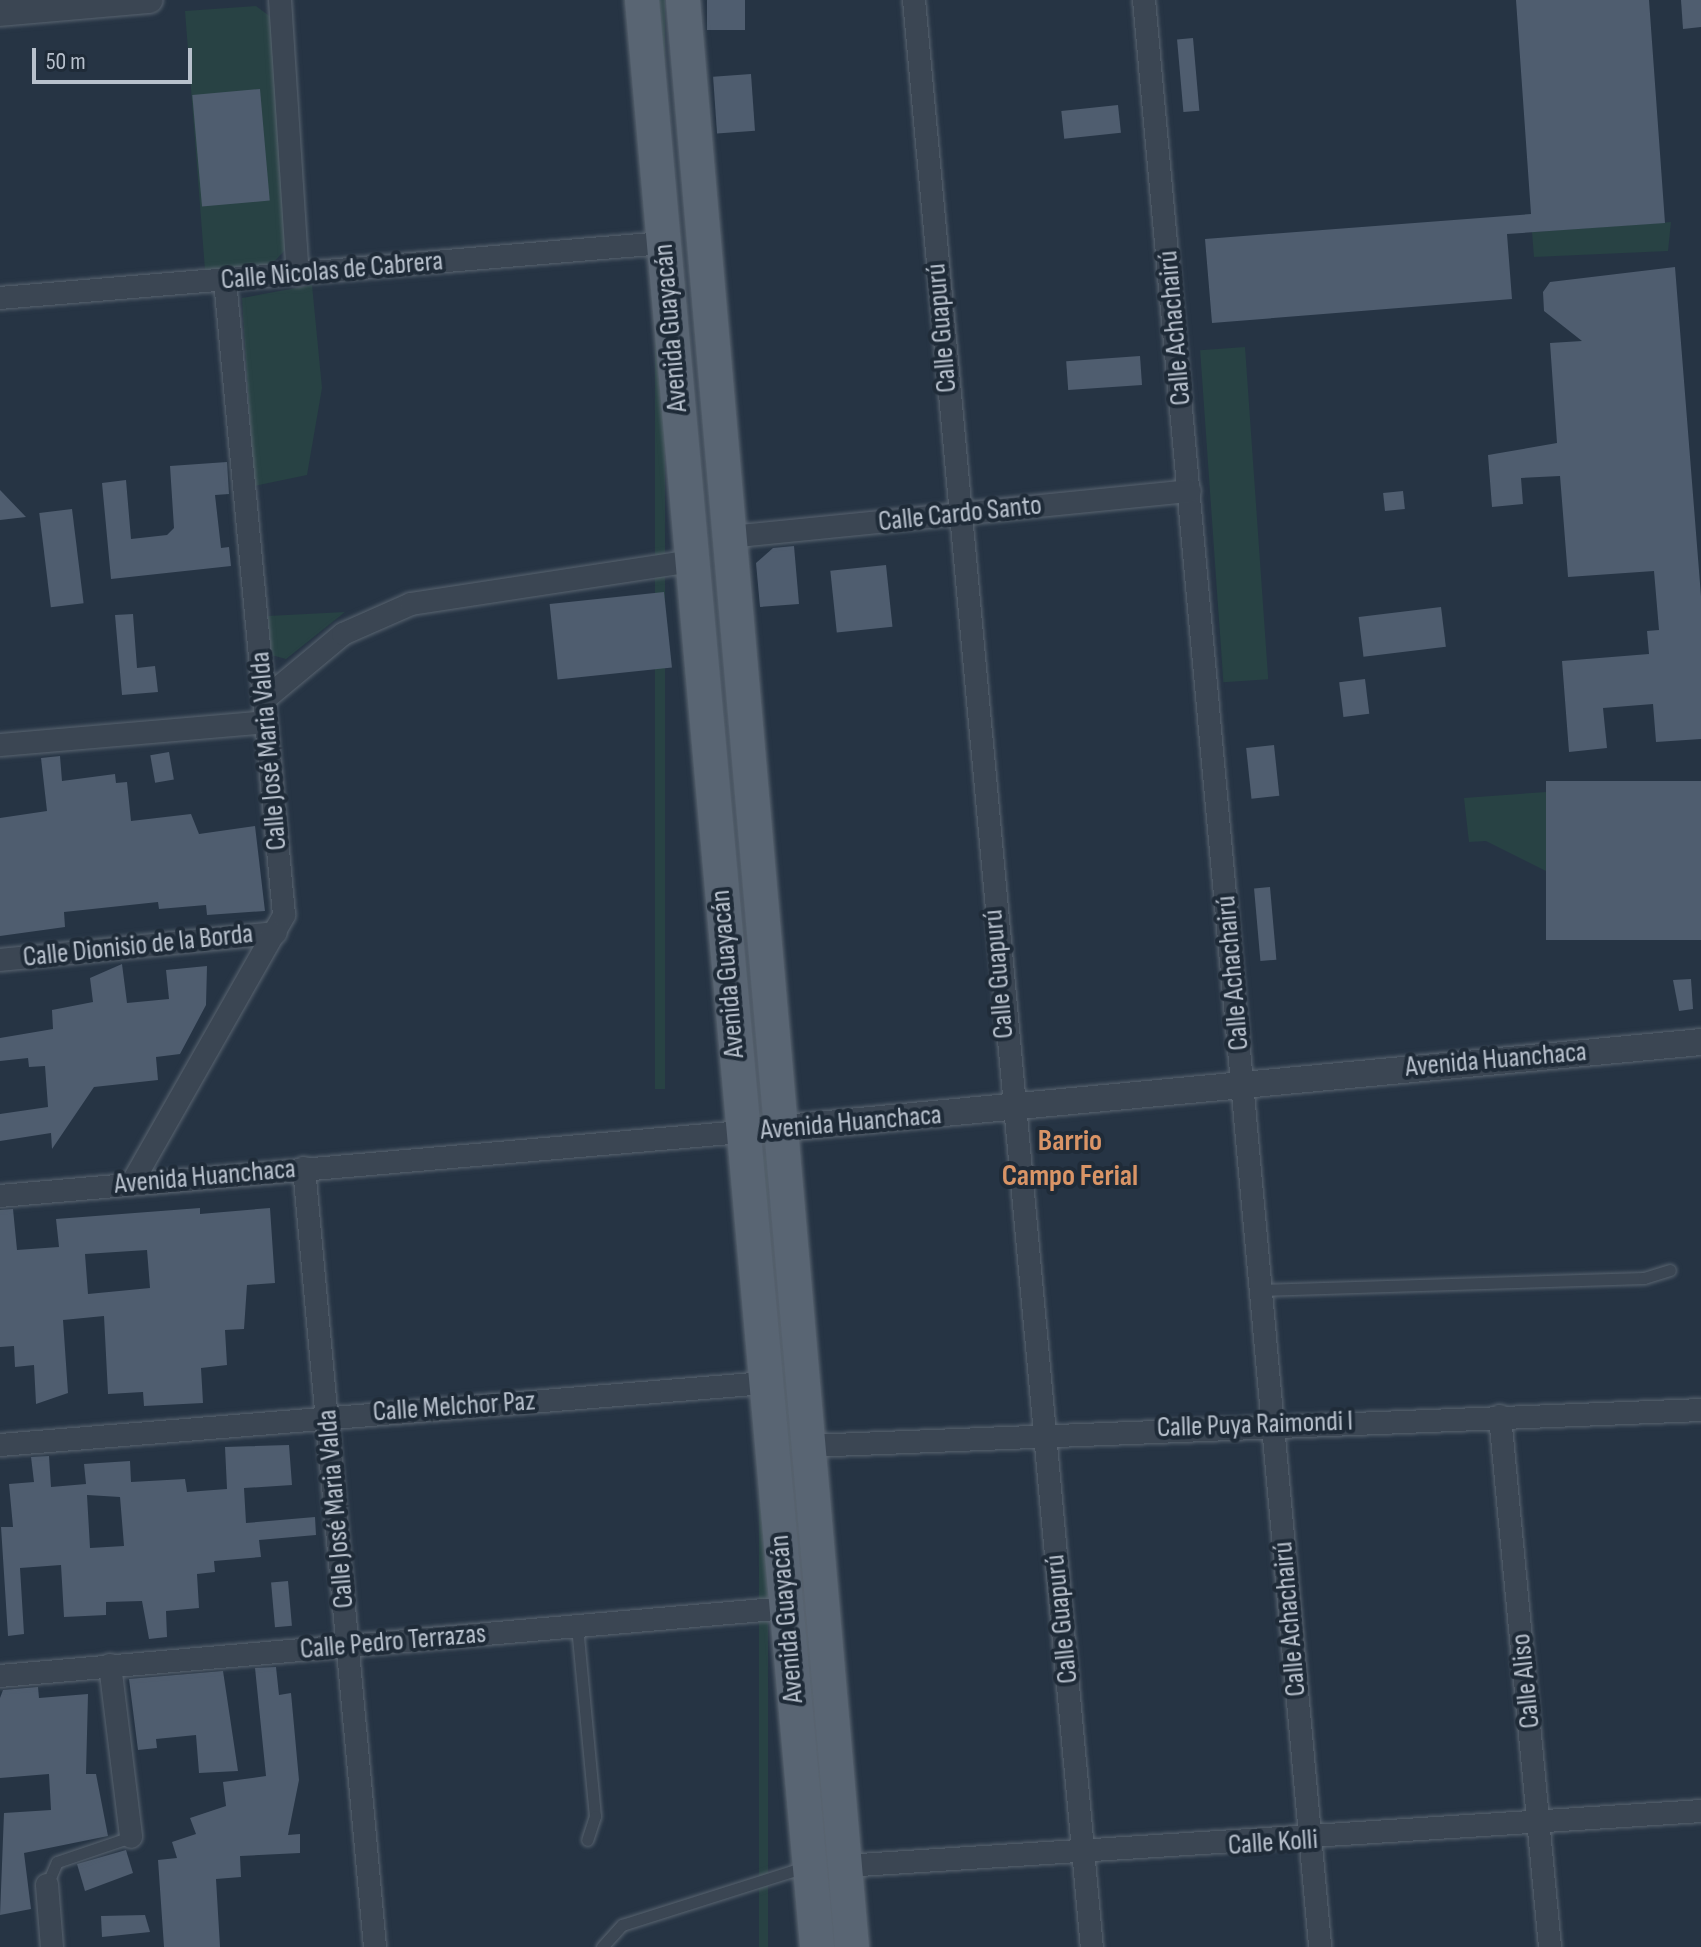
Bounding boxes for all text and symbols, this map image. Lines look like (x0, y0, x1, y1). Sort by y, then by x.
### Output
scale bar (36, 32, 196, 82)
text: 50 m (46, 47, 86, 76)
street label: Avenida Guayacán (647, 243, 695, 413)
street label: Calle Nicolas de Cabrera (220, 245, 444, 297)
street label: Calle Achachairú (1151, 249, 1199, 407)
street label: Calle Guapurú (920, 262, 964, 394)
street label: Calle Cardo Santo (877, 489, 1043, 539)
street label: Calle José Maria Valda (244, 650, 294, 852)
street label: Avenida Guayacán (704, 889, 752, 1059)
street label: Calle Achachairú (1209, 894, 1257, 1052)
street label: Calle Guapurú (977, 908, 1021, 1040)
street label: Calle Dionisio de la Borda (21, 917, 255, 975)
street label: Avenida Huanchaca (1404, 1035, 1588, 1085)
street label: Avenida Huanchaca (759, 1098, 943, 1148)
district label: Barrio Campo Ferial (1002, 1123, 1138, 1194)
street label: Avenida Huanchaca (113, 1152, 297, 1202)
street label: Calle Melchor Paz (372, 1385, 536, 1429)
street label: Calle Puya Raimondi I (1156, 1405, 1354, 1445)
street label: Calle José Maria Valda (311, 1408, 361, 1610)
street label: Avenida Guayacán (763, 1534, 811, 1704)
street label: Calle Achachairú (1266, 1540, 1314, 1698)
street label: Calle Guapurú (1039, 1553, 1085, 1685)
street label: Calle Pedro Terrazas (299, 1617, 487, 1667)
street label: Calle Aliso (1504, 1632, 1548, 1730)
street label: Calle Kolli (1227, 1823, 1319, 1863)

